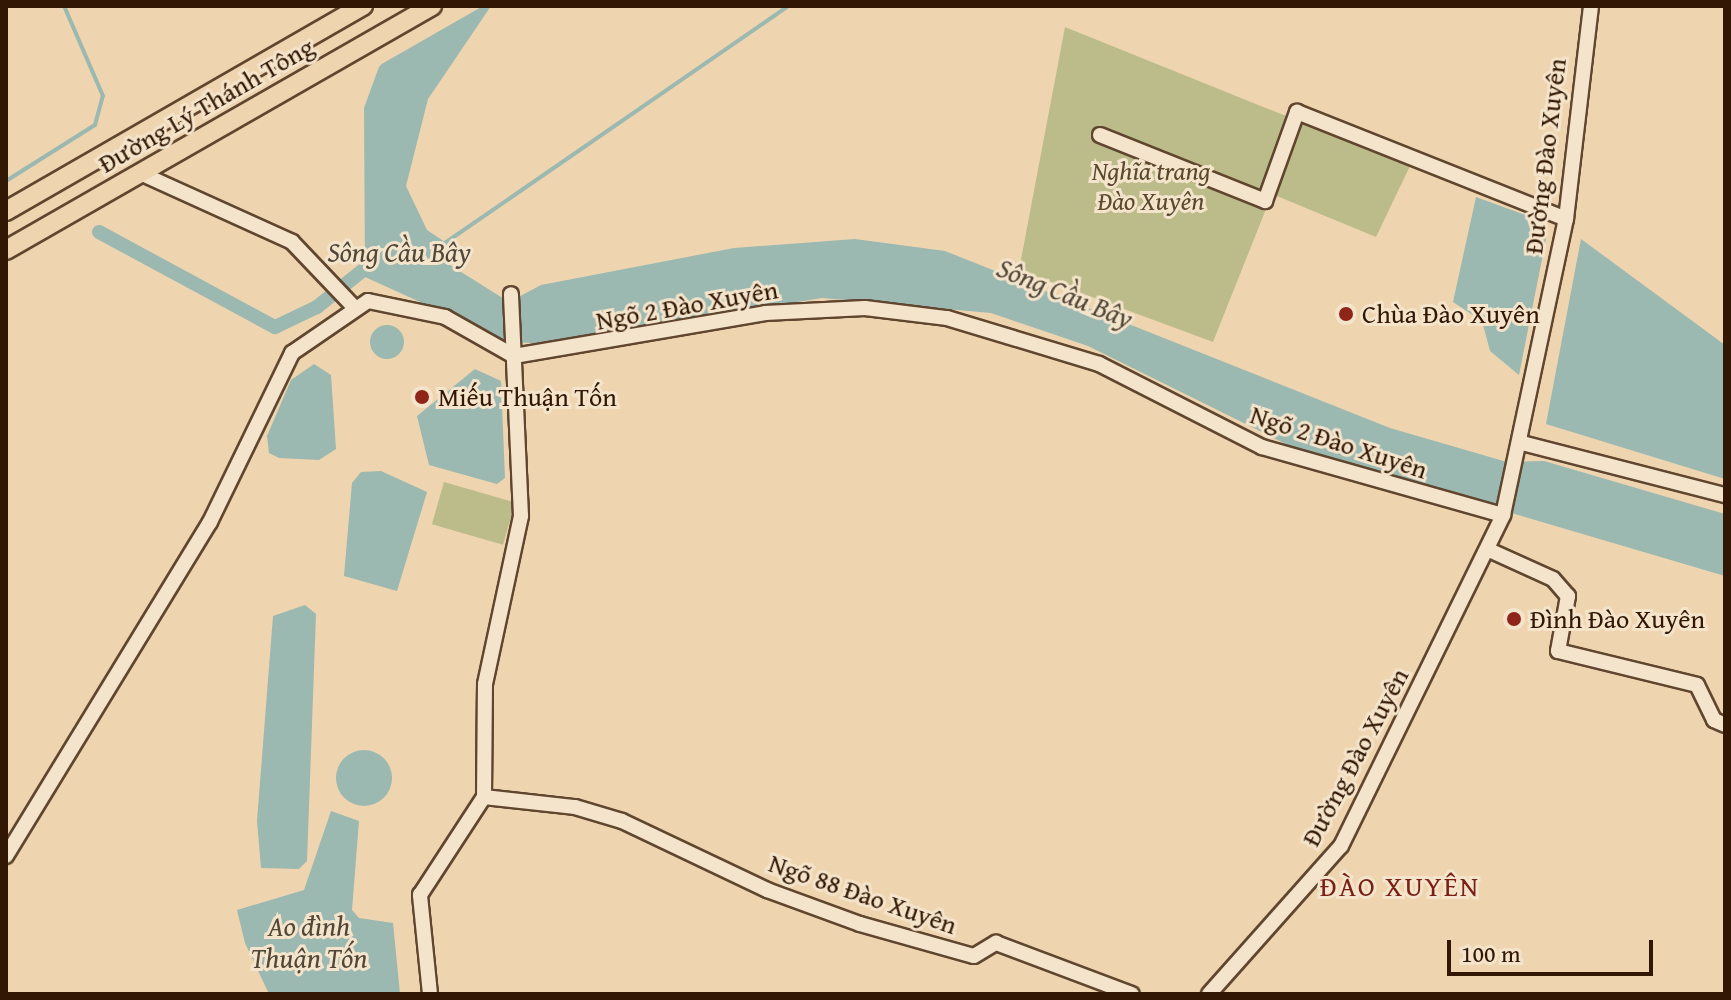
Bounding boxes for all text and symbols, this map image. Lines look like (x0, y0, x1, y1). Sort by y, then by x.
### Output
street label: Đường Lý Thánh Tông (93, 31, 319, 179)
street label: Đường Đào Xuyên (1518, 56, 1572, 256)
park label: Nghĩa trang Đào Xuyên (1092, 155, 1210, 216)
water label: Sông Cầu Bây (327, 235, 471, 269)
water label: Sông Cầu Bây (992, 251, 1138, 335)
street label: Ngõ 2 Đào Xuyên (594, 274, 780, 336)
place label: Chùa Đào Xuyên (1362, 298, 1540, 330)
marker: Chùa Đào Xuyên (1337, 305, 1355, 323)
place label: Miếu Thuận Tốn (438, 381, 617, 413)
marker: Miếu Thuận Tốn (413, 388, 431, 406)
street label: Ngõ 2 Đào Xuyên (1247, 399, 1431, 485)
place label: Đình Đào Xuyên (1530, 603, 1705, 635)
marker: Đình Đào Xuyên (1505, 610, 1523, 628)
street label: Đường Đào Xuyên (1295, 663, 1415, 851)
street label: Ngõ 88 Đào Xuyên (765, 847, 961, 941)
district label: ĐÀO XUYÊN (1320, 869, 1480, 903)
water label: Ao đình Thuận Tốn (251, 909, 367, 975)
scale bar (1451, 924, 1657, 974)
text: 100 m (1461, 936, 1521, 971)

